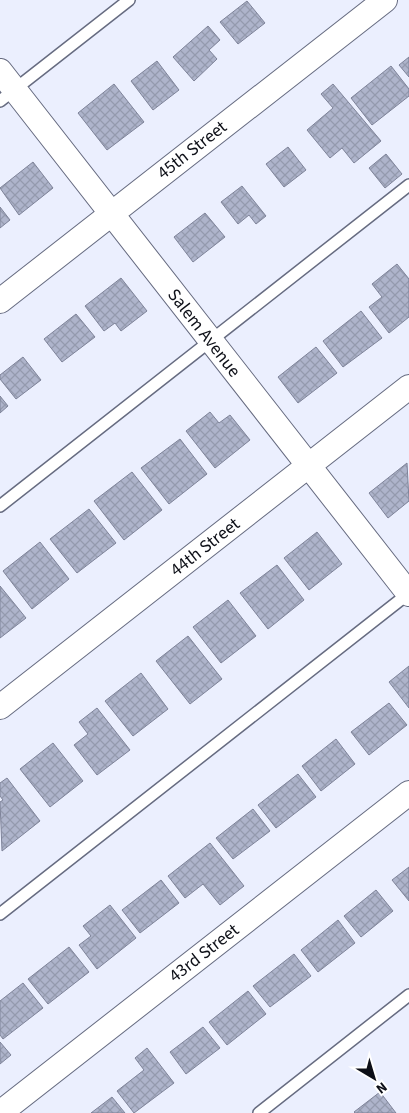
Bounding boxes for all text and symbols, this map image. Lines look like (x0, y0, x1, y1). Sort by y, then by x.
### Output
street label: 45th Street (152, 115, 232, 185)
street label: Salem Avenue (161, 283, 247, 383)
street label: 44th Street (165, 512, 245, 582)
street label: 43rd Street (164, 918, 244, 988)
north arrow (349, 1053, 399, 1103)
text: N (372, 1077, 391, 1098)

